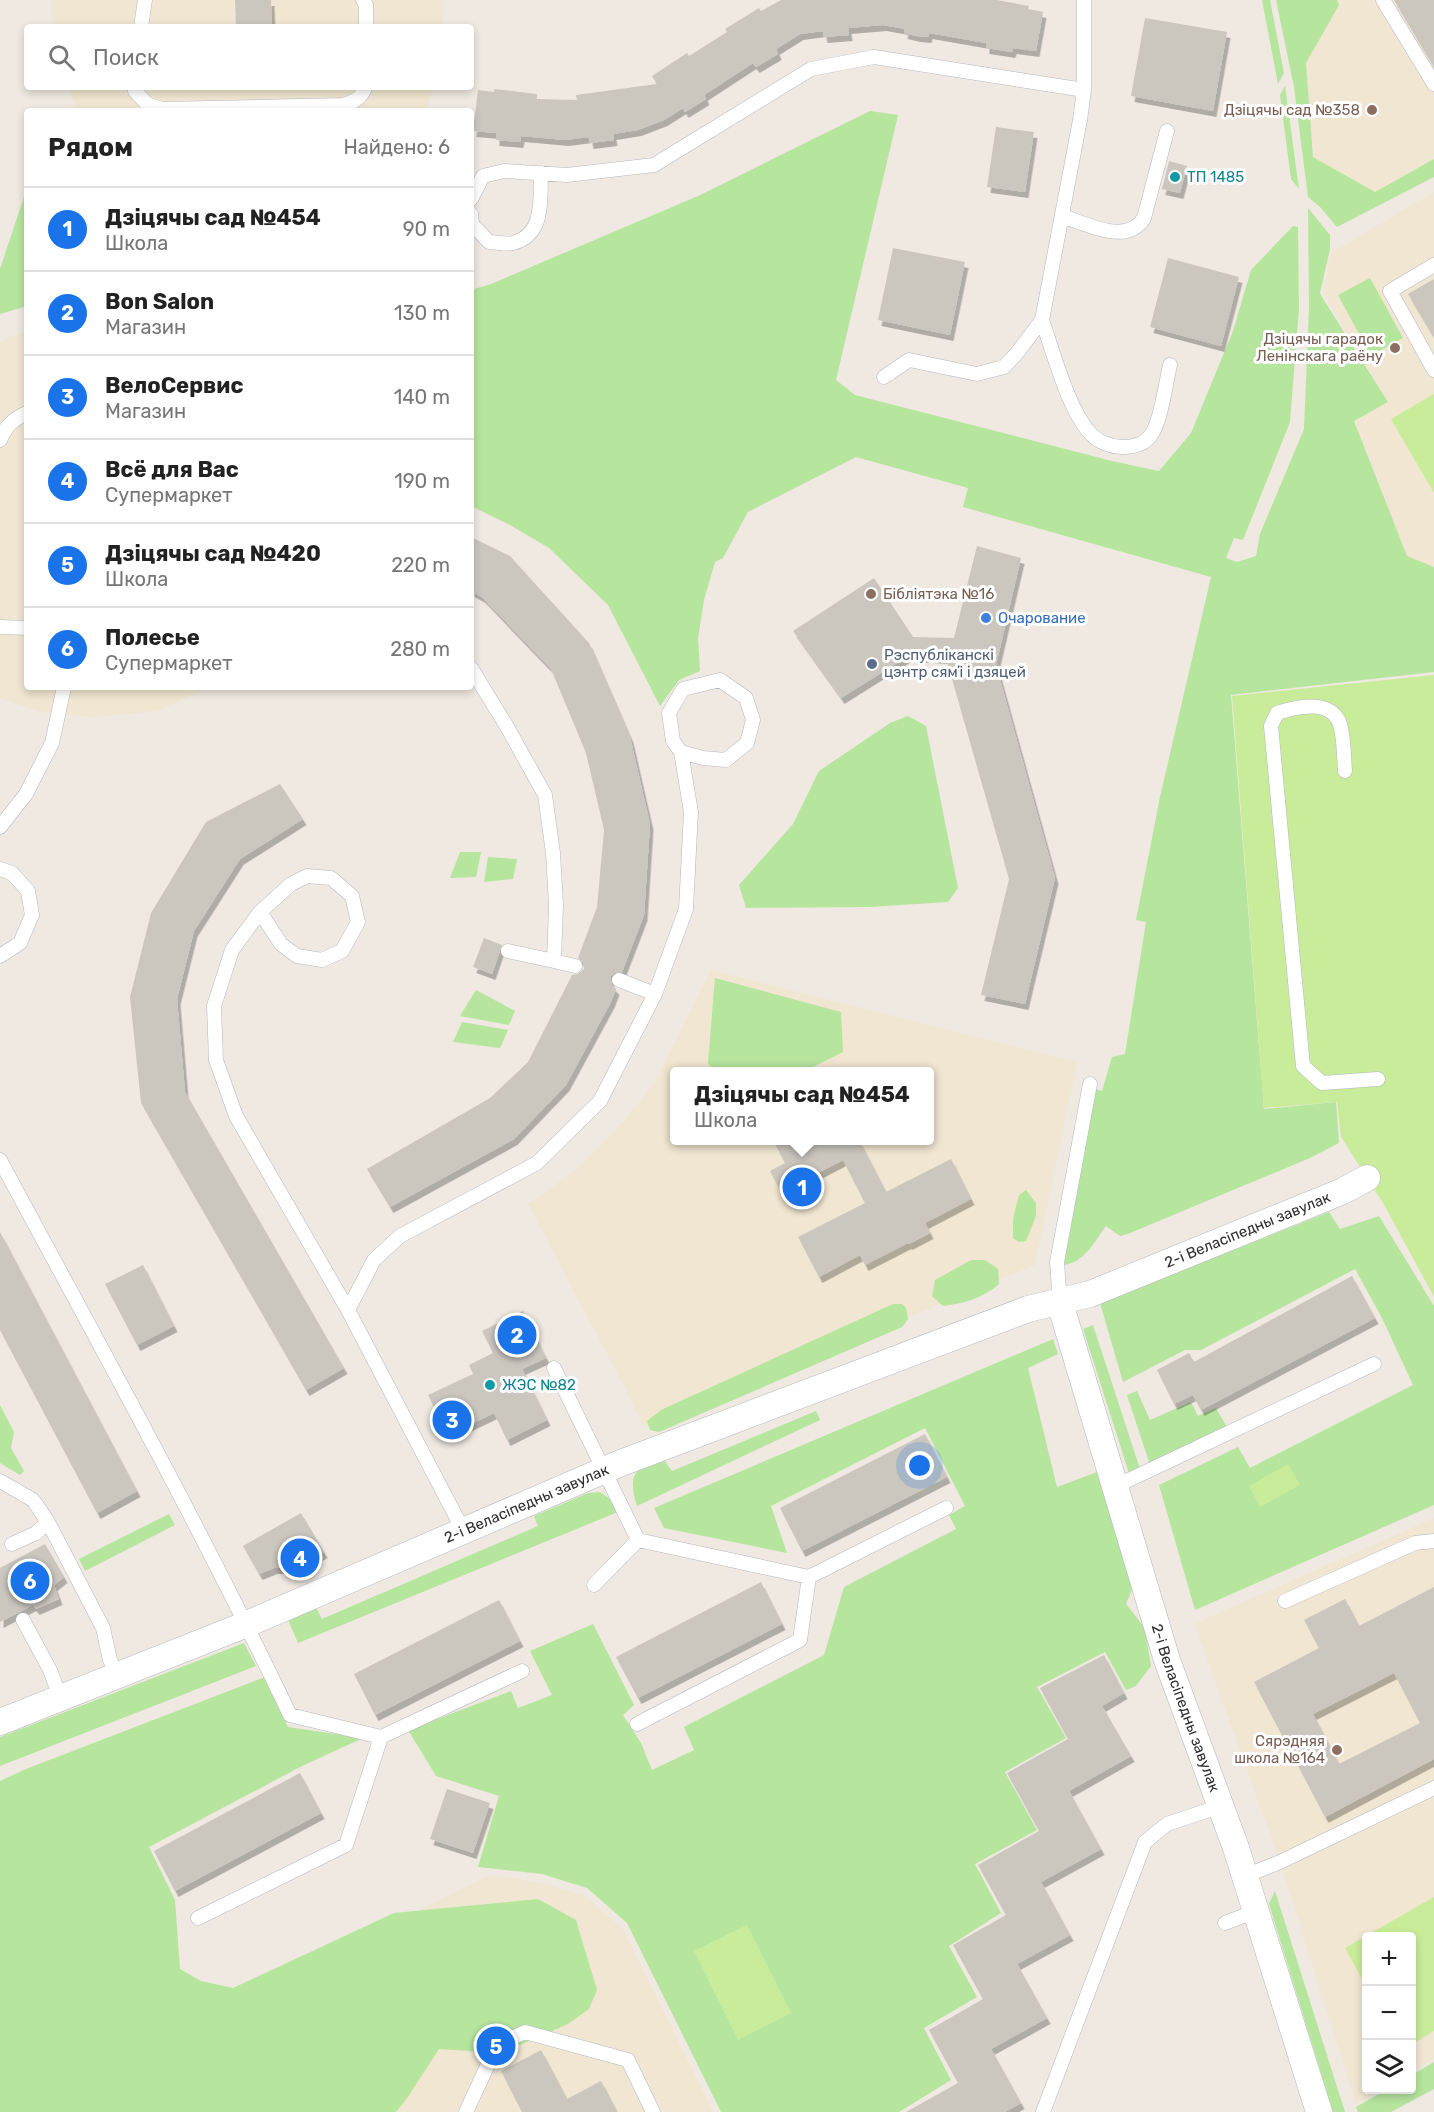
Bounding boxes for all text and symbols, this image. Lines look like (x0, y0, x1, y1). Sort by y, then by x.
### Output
search box (24, 24, 474, 90)
icon: search (45, 41, 78, 74)
text: Поиск (93, 44, 159, 71)
place label: Дзіцячы сад №358 (1224, 101, 1360, 119)
marker: Дзіцячы сад №358 (1365, 103, 1379, 117)
text: Рядом (48, 132, 133, 163)
text: Найдено: 6 (344, 135, 450, 159)
place label: ТП 1485 (1187, 168, 1244, 186)
marker: ТП 1485 (1168, 170, 1182, 184)
text: Дзіцячы сад №454 (105, 204, 321, 231)
text: 1 (63, 217, 72, 241)
text: 90 m (403, 217, 450, 241)
text: Школа (105, 231, 168, 255)
text: Bon Salon (105, 288, 214, 315)
text: 2 (61, 301, 74, 325)
text: 130 m (394, 301, 450, 325)
text: Магазин (105, 315, 186, 339)
place label: Дзіцячы гарадок Ленінскага раёну (1256, 330, 1383, 365)
marker: Дзіцячы гарадок Ленінскага раёну (1388, 341, 1402, 355)
text: ВелоСервис (105, 372, 243, 399)
text: 3 (61, 385, 74, 409)
text: 140 m (394, 385, 450, 409)
text: Магазин (105, 399, 186, 423)
text: Всё для Вас (105, 456, 239, 483)
text: 4 (61, 469, 74, 493)
text: 190 m (394, 469, 450, 493)
text: Супермаркет (105, 483, 233, 507)
text: Дзіцячы сад №420 (105, 540, 321, 567)
text: 5 (61, 553, 74, 577)
text: 220 m (391, 553, 450, 577)
text: Школа (105, 567, 168, 591)
place label: Бібліятэка №16 (883, 585, 994, 603)
marker: Бібліятэка №16 (864, 587, 878, 601)
place label: Очарование (998, 609, 1086, 627)
marker: Очарование (979, 611, 993, 625)
text: Полесье (105, 624, 200, 651)
text: 6 (61, 637, 74, 661)
text: 280 m (390, 637, 450, 661)
place label: Рэспубліканскі цэнтр сямʼі і дзяцей (884, 646, 1026, 681)
text: Супермаркет (105, 651, 233, 675)
marker: Рэспубліканскі цэнтр сямʼі і дзяцей (865, 657, 879, 671)
popup (670, 1067, 934, 1145)
text: Дзіцячы сад №454 (694, 1081, 910, 1108)
text: Школа (694, 1108, 757, 1132)
pin: 1 (782, 1164, 822, 1210)
street label: 2-і Веласіпедны завулак (1162, 1188, 1333, 1272)
pin: 2 (498, 1312, 536, 1358)
place label: ЖЭС №82 (502, 1376, 576, 1394)
marker: ЖЭС №82 (483, 1378, 497, 1392)
pin: 3 (432, 1398, 472, 1442)
your location (905, 1451, 934, 1480)
street label: 2-і Веласіпедны завулак (441, 1460, 611, 1547)
pin: 4 (280, 1536, 320, 1580)
pin: 6 (10, 1558, 50, 1604)
street label: 2-і Веласіпедны завулак (1148, 1622, 1224, 1794)
place label: Сярэдняя школа №164 (1234, 1732, 1325, 1767)
marker: Сярэдняя школа №164 (1330, 1743, 1344, 1757)
map controls (1362, 1932, 1416, 2094)
button: + (1362, 1932, 1416, 1986)
button: − (1362, 1986, 1416, 2040)
pin: 5 (476, 2024, 516, 2068)
button: layers (1362, 2040, 1416, 2094)

